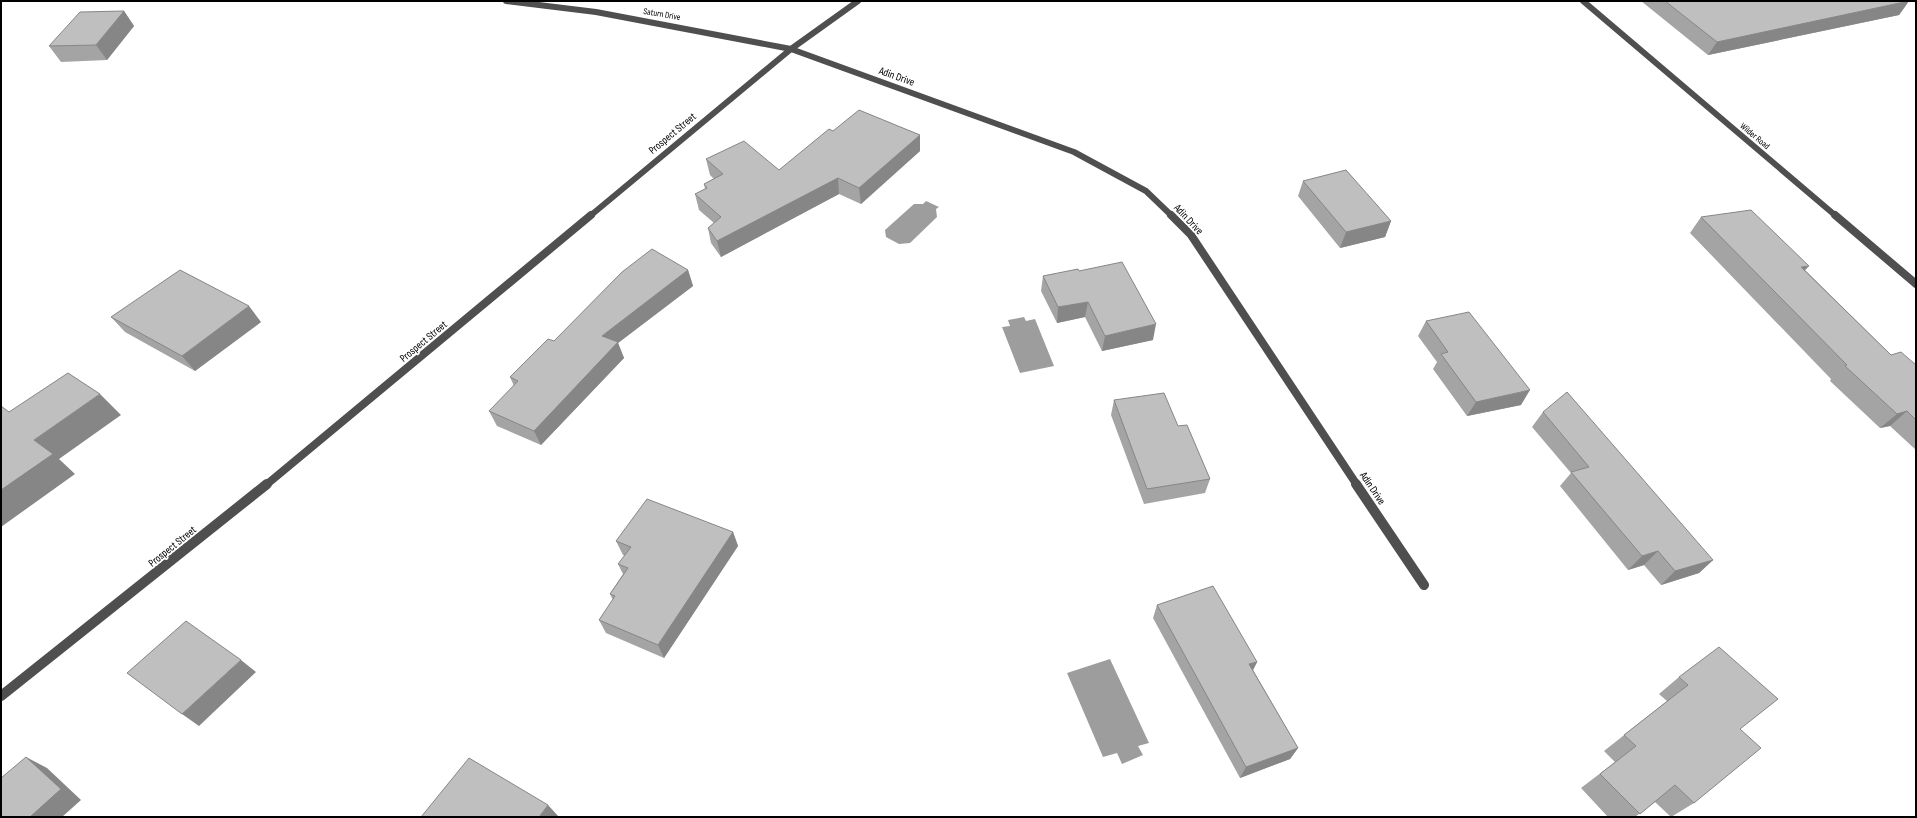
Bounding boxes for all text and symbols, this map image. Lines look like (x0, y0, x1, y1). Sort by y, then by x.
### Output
street label: Saturn Drive (643, 6, 682, 23)
street label: Adin Drive (876, 64, 916, 89)
street label: Prospect Street (646, 109, 699, 157)
street label: Wilder Road (1738, 121, 1772, 152)
street label: Adin Drive (1171, 201, 1206, 237)
street label: Prospect Street (397, 317, 450, 365)
street label: Adin Drive (1356, 469, 1388, 507)
street label: Prospect Street (146, 523, 199, 570)

